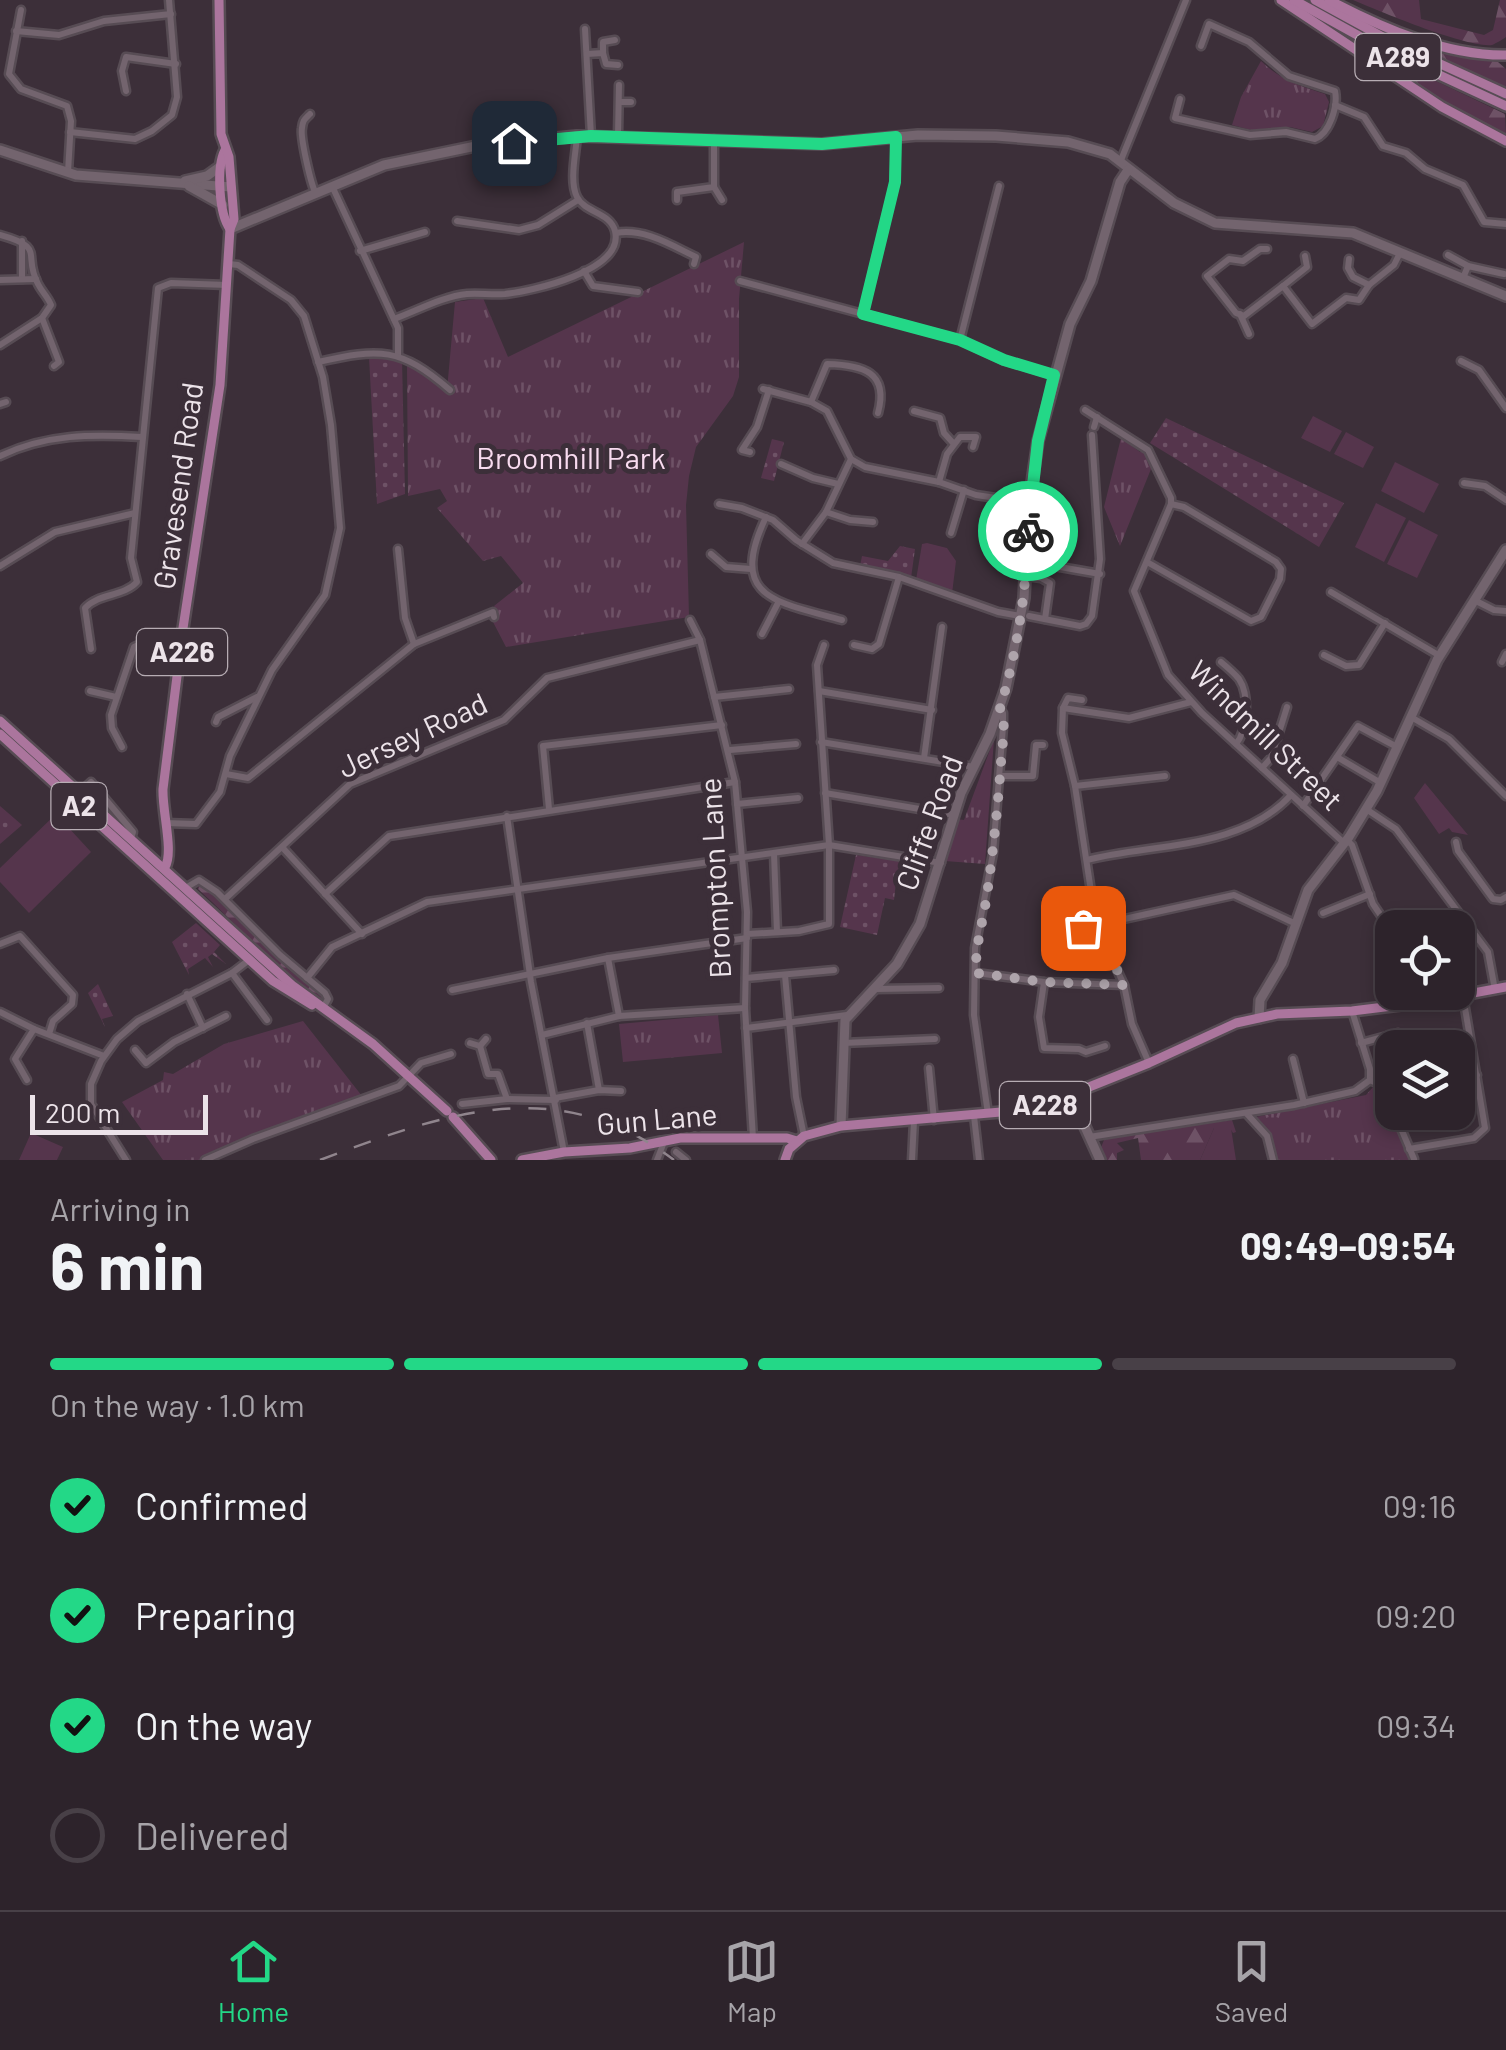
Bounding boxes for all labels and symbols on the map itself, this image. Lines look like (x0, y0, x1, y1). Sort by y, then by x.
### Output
road number: A289 (1356, 34, 1440, 80)
pin (472, 101, 557, 186)
street label: Gravesend Road (145, 380, 209, 592)
park label: Broomhill Park (476, 439, 666, 475)
courier (978, 481, 1078, 581)
road number: A226 (137, 629, 227, 675)
street label: Windmill Street (1182, 652, 1351, 817)
street label: Jersey Road (332, 684, 492, 784)
street label: Cliffe Road (887, 750, 969, 895)
street label: Brompton Lane (691, 777, 737, 979)
road number: A2 (52, 783, 106, 829)
pin (1041, 886, 1126, 971)
road number: A228 (1000, 1082, 1090, 1128)
scale bar (30, 1090, 208, 1134)
street label: Gun Lane (595, 1095, 719, 1141)

